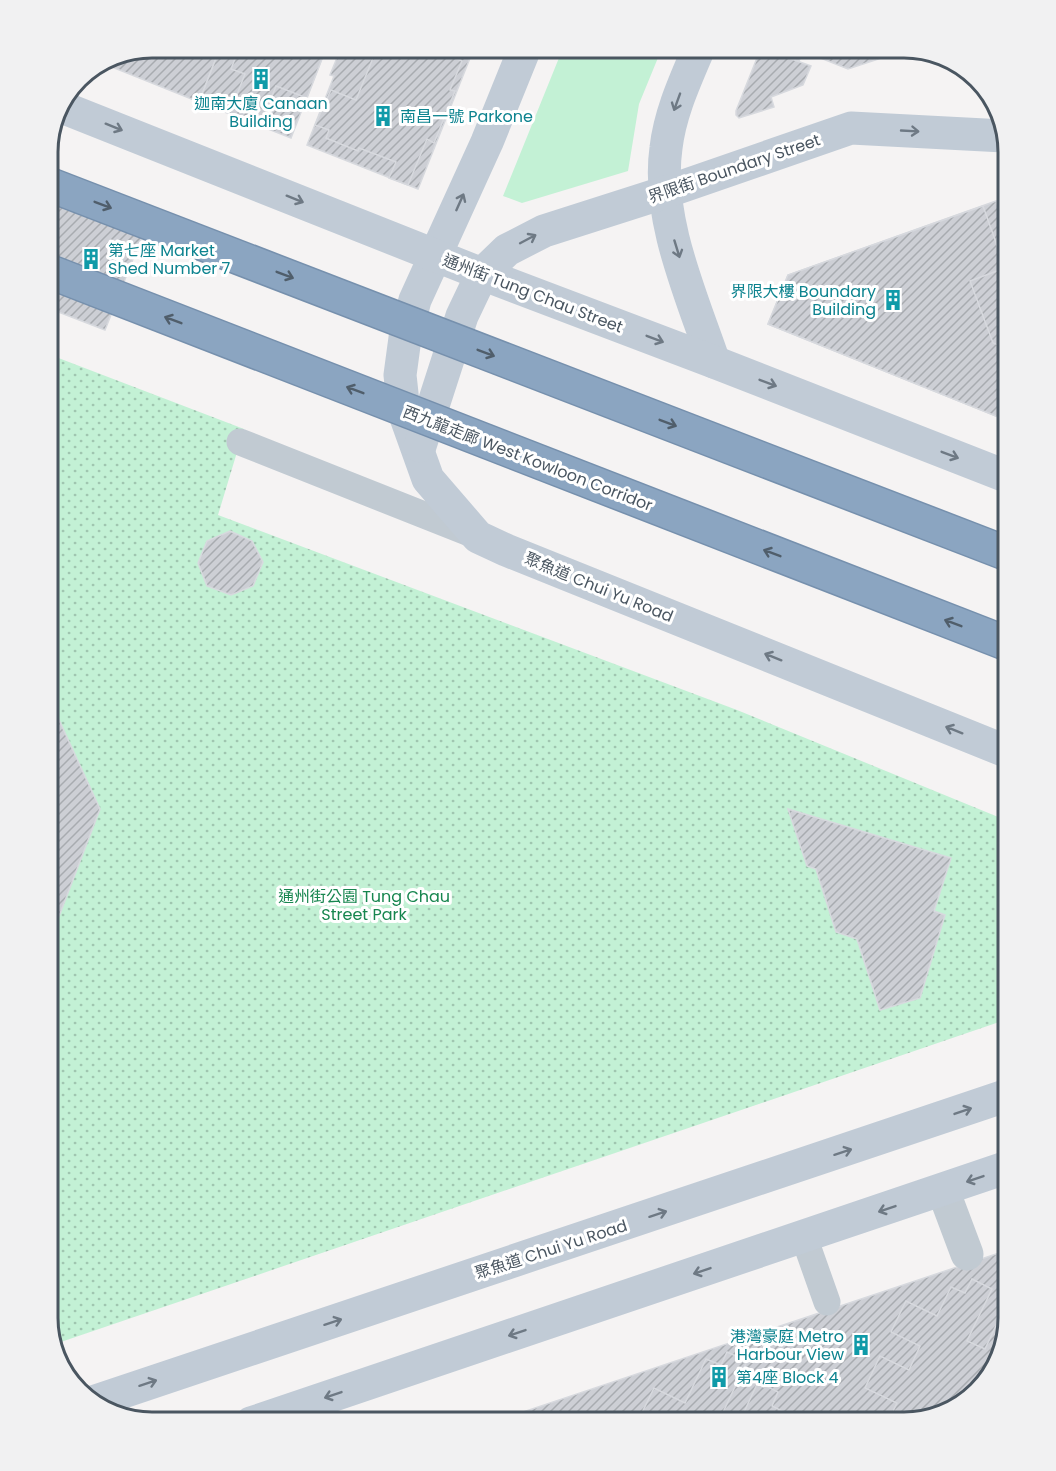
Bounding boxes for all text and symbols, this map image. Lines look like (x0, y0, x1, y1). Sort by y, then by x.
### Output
building icon: 迦南大廈 Canaan Building (249, 67, 273, 91)
place label: 迦南大廈 Canaan Building (194, 92, 328, 133)
one-way arrow (671, 93, 682, 111)
building icon: 南昌一號 Parkone (371, 104, 395, 128)
place label: 南昌一號 Parkone (400, 105, 533, 128)
one-way arrow (104, 122, 123, 133)
one-way arrow (899, 125, 919, 136)
street label: 界限街 Boundary Street (645, 128, 823, 209)
one-way arrow (285, 194, 304, 205)
one-way arrow (454, 194, 466, 212)
one-way arrow (93, 200, 112, 211)
one-way arrow (519, 233, 536, 245)
place label: 第七座 Market Shed Number 7 (108, 239, 231, 280)
one-way arrow (672, 239, 683, 258)
building icon: 第七座 Market Shed Number 7 (79, 247, 103, 271)
street label: 通州街 Tung Chau Street (439, 248, 626, 339)
one-way arrow (275, 270, 294, 281)
place label: 界限大樓 Boundary Building (731, 280, 876, 321)
building icon: 界限大樓 Boundary Building (881, 288, 905, 312)
one-way arrow (165, 314, 183, 325)
one-way arrow (645, 335, 664, 346)
one-way arrow (477, 348, 495, 359)
one-way arrow (759, 379, 777, 390)
one-way arrow (346, 384, 365, 395)
street label: 西九龍走廊 West Kowloon Corridor (400, 400, 656, 517)
one-way arrow (659, 418, 677, 429)
one-way arrow (940, 450, 959, 461)
one-way arrow (763, 546, 782, 557)
street label: 聚魚道 Chui Yu Road (521, 547, 677, 628)
one-way arrow (945, 617, 963, 628)
one-way arrow (764, 651, 782, 662)
one-way arrow (945, 724, 963, 735)
park label: 通州街公園 Tung Chau Street Park (278, 885, 450, 926)
one-way arrow (954, 1105, 972, 1116)
one-way arrow (833, 1146, 852, 1157)
one-way arrow (966, 1174, 985, 1185)
one-way arrow (878, 1204, 897, 1215)
one-way arrow (648, 1207, 667, 1218)
street label: 聚魚道 Chui Yu Road (472, 1214, 630, 1285)
one-way arrow (693, 1267, 712, 1278)
one-way arrow (323, 1315, 342, 1326)
place label: 港灣豪庭 Metro Harbour View (730, 1325, 844, 1366)
one-way arrow (509, 1329, 527, 1340)
building icon: 港灣豪庭 Metro Harbour View (849, 1333, 873, 1357)
building icon: 第4座 Block 4 (707, 1365, 731, 1389)
place label: 第4座 Block 4 (736, 1366, 839, 1389)
one-way arrow (138, 1377, 157, 1388)
one-way arrow (324, 1391, 343, 1402)

